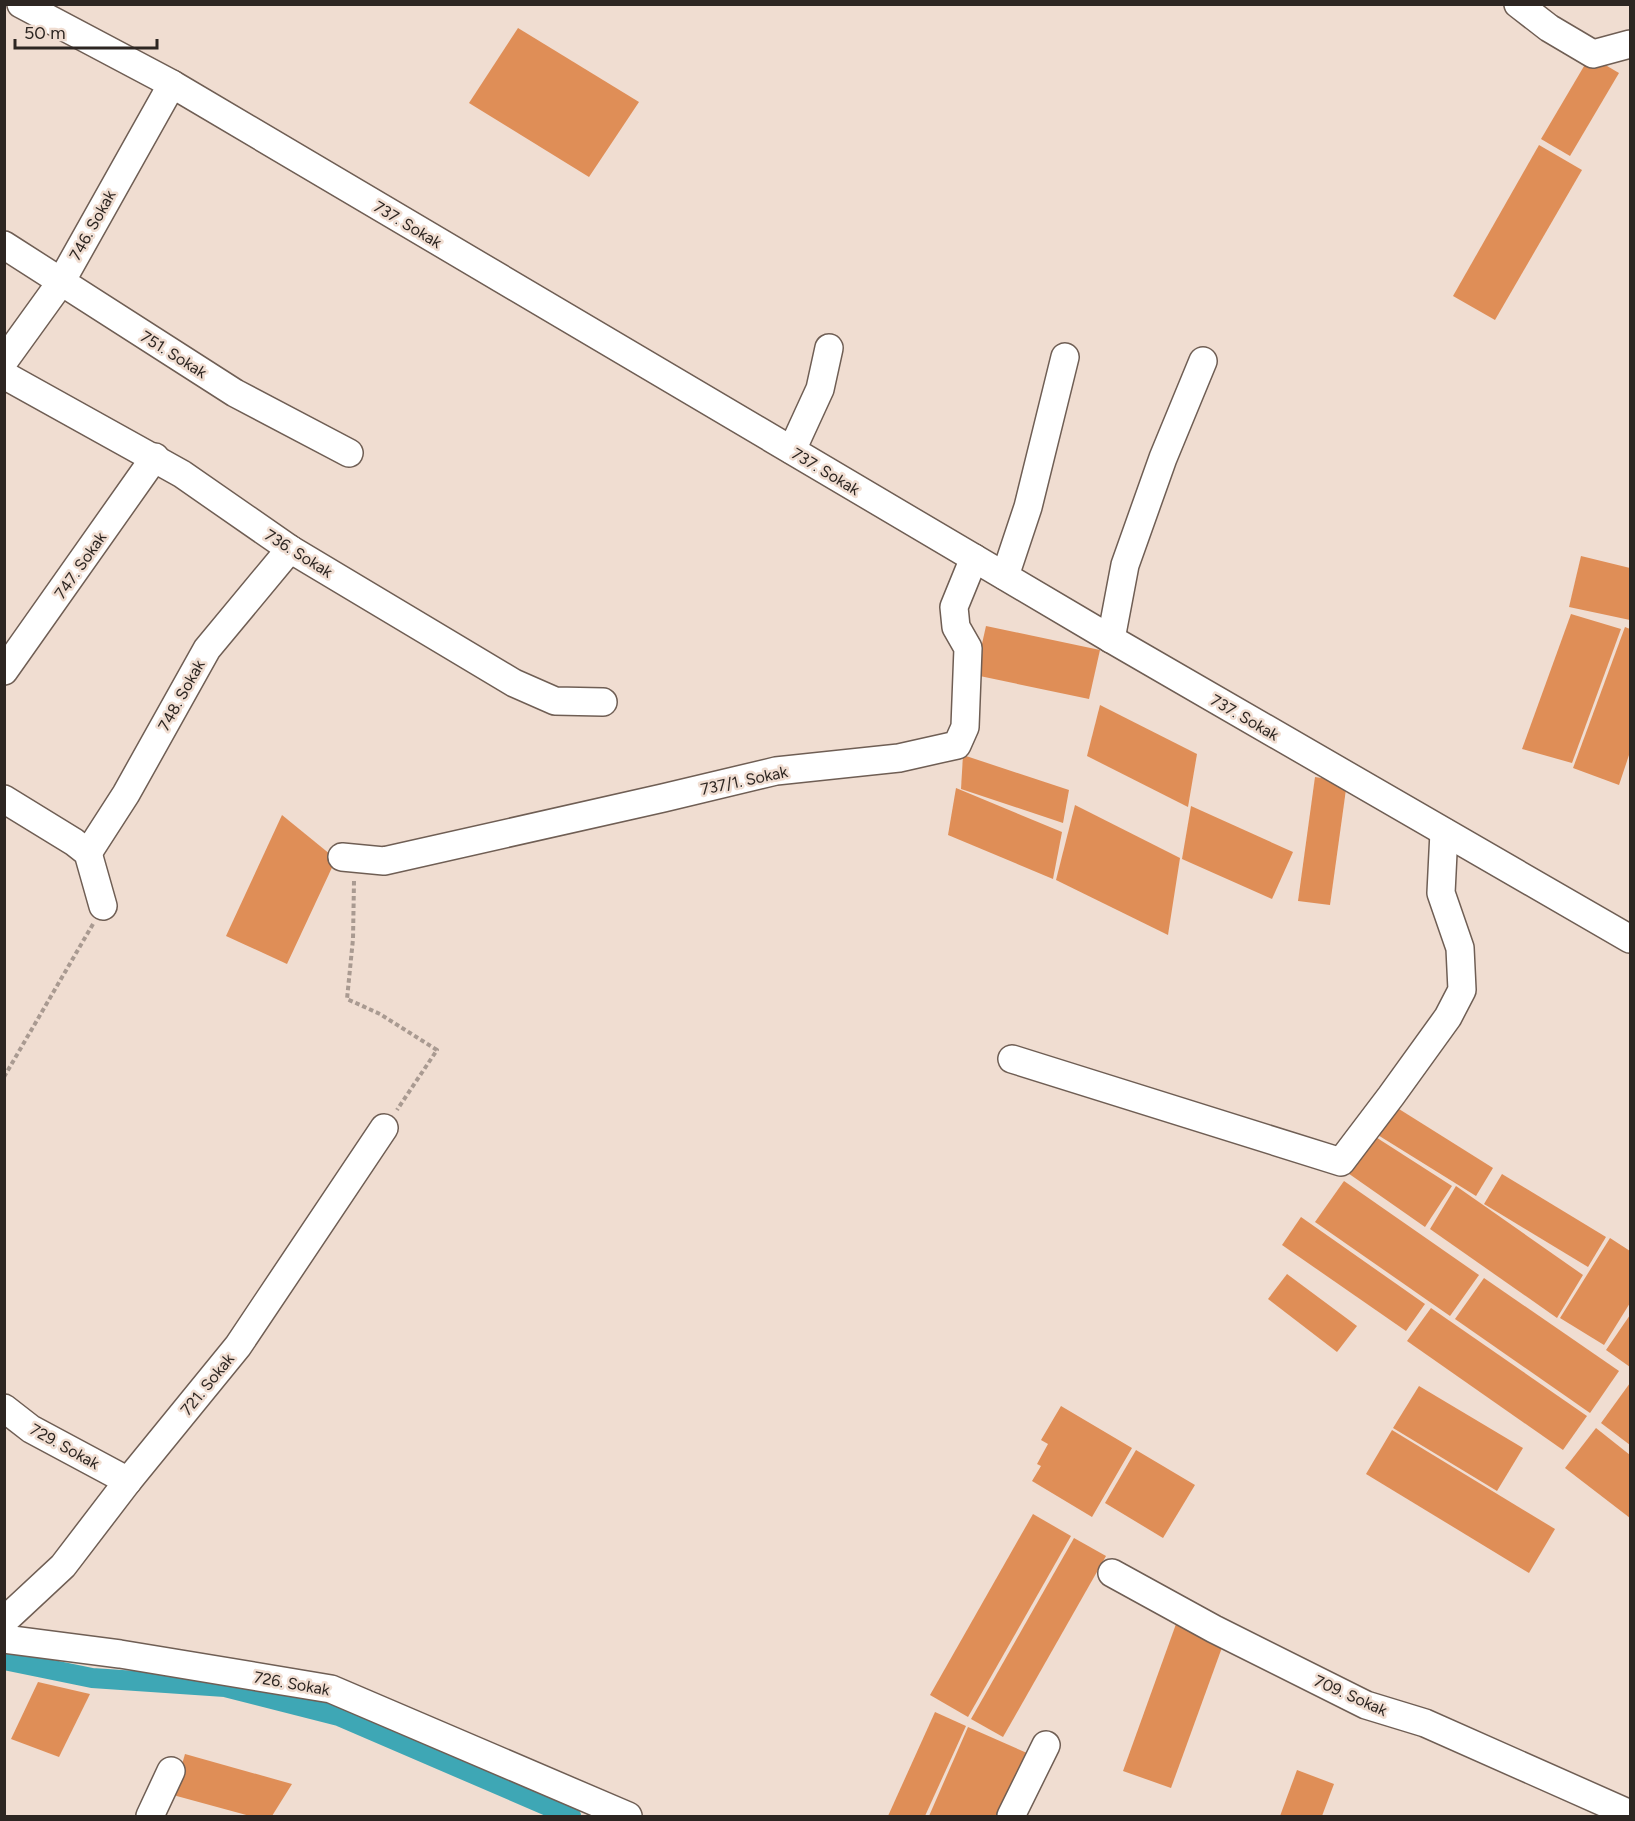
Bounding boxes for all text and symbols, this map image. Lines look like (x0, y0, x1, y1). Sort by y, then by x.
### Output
scale bar (15, 12, 158, 50)
text: 50 m (24, 22, 66, 44)
street label: 746. Sokak (65, 187, 120, 264)
street label: 737. Sokak (370, 197, 445, 252)
street label: 751. Sokak (137, 327, 210, 382)
street label: 737. Sokak (788, 444, 863, 499)
street label: 736. Sokak (261, 525, 336, 582)
street label: 747. Sokak (51, 528, 110, 602)
street label: 748. Sokak (154, 656, 209, 734)
street label: 737. Sokak (1207, 690, 1283, 745)
street label: 737/1. Sokak (699, 762, 790, 799)
street label: 721. Sokak (177, 1349, 238, 1419)
street label: 729. Sokak (27, 1420, 103, 1473)
street label: 726. Sokak (253, 1667, 331, 1700)
street label: 709. Sokak (1311, 1671, 1390, 1720)

